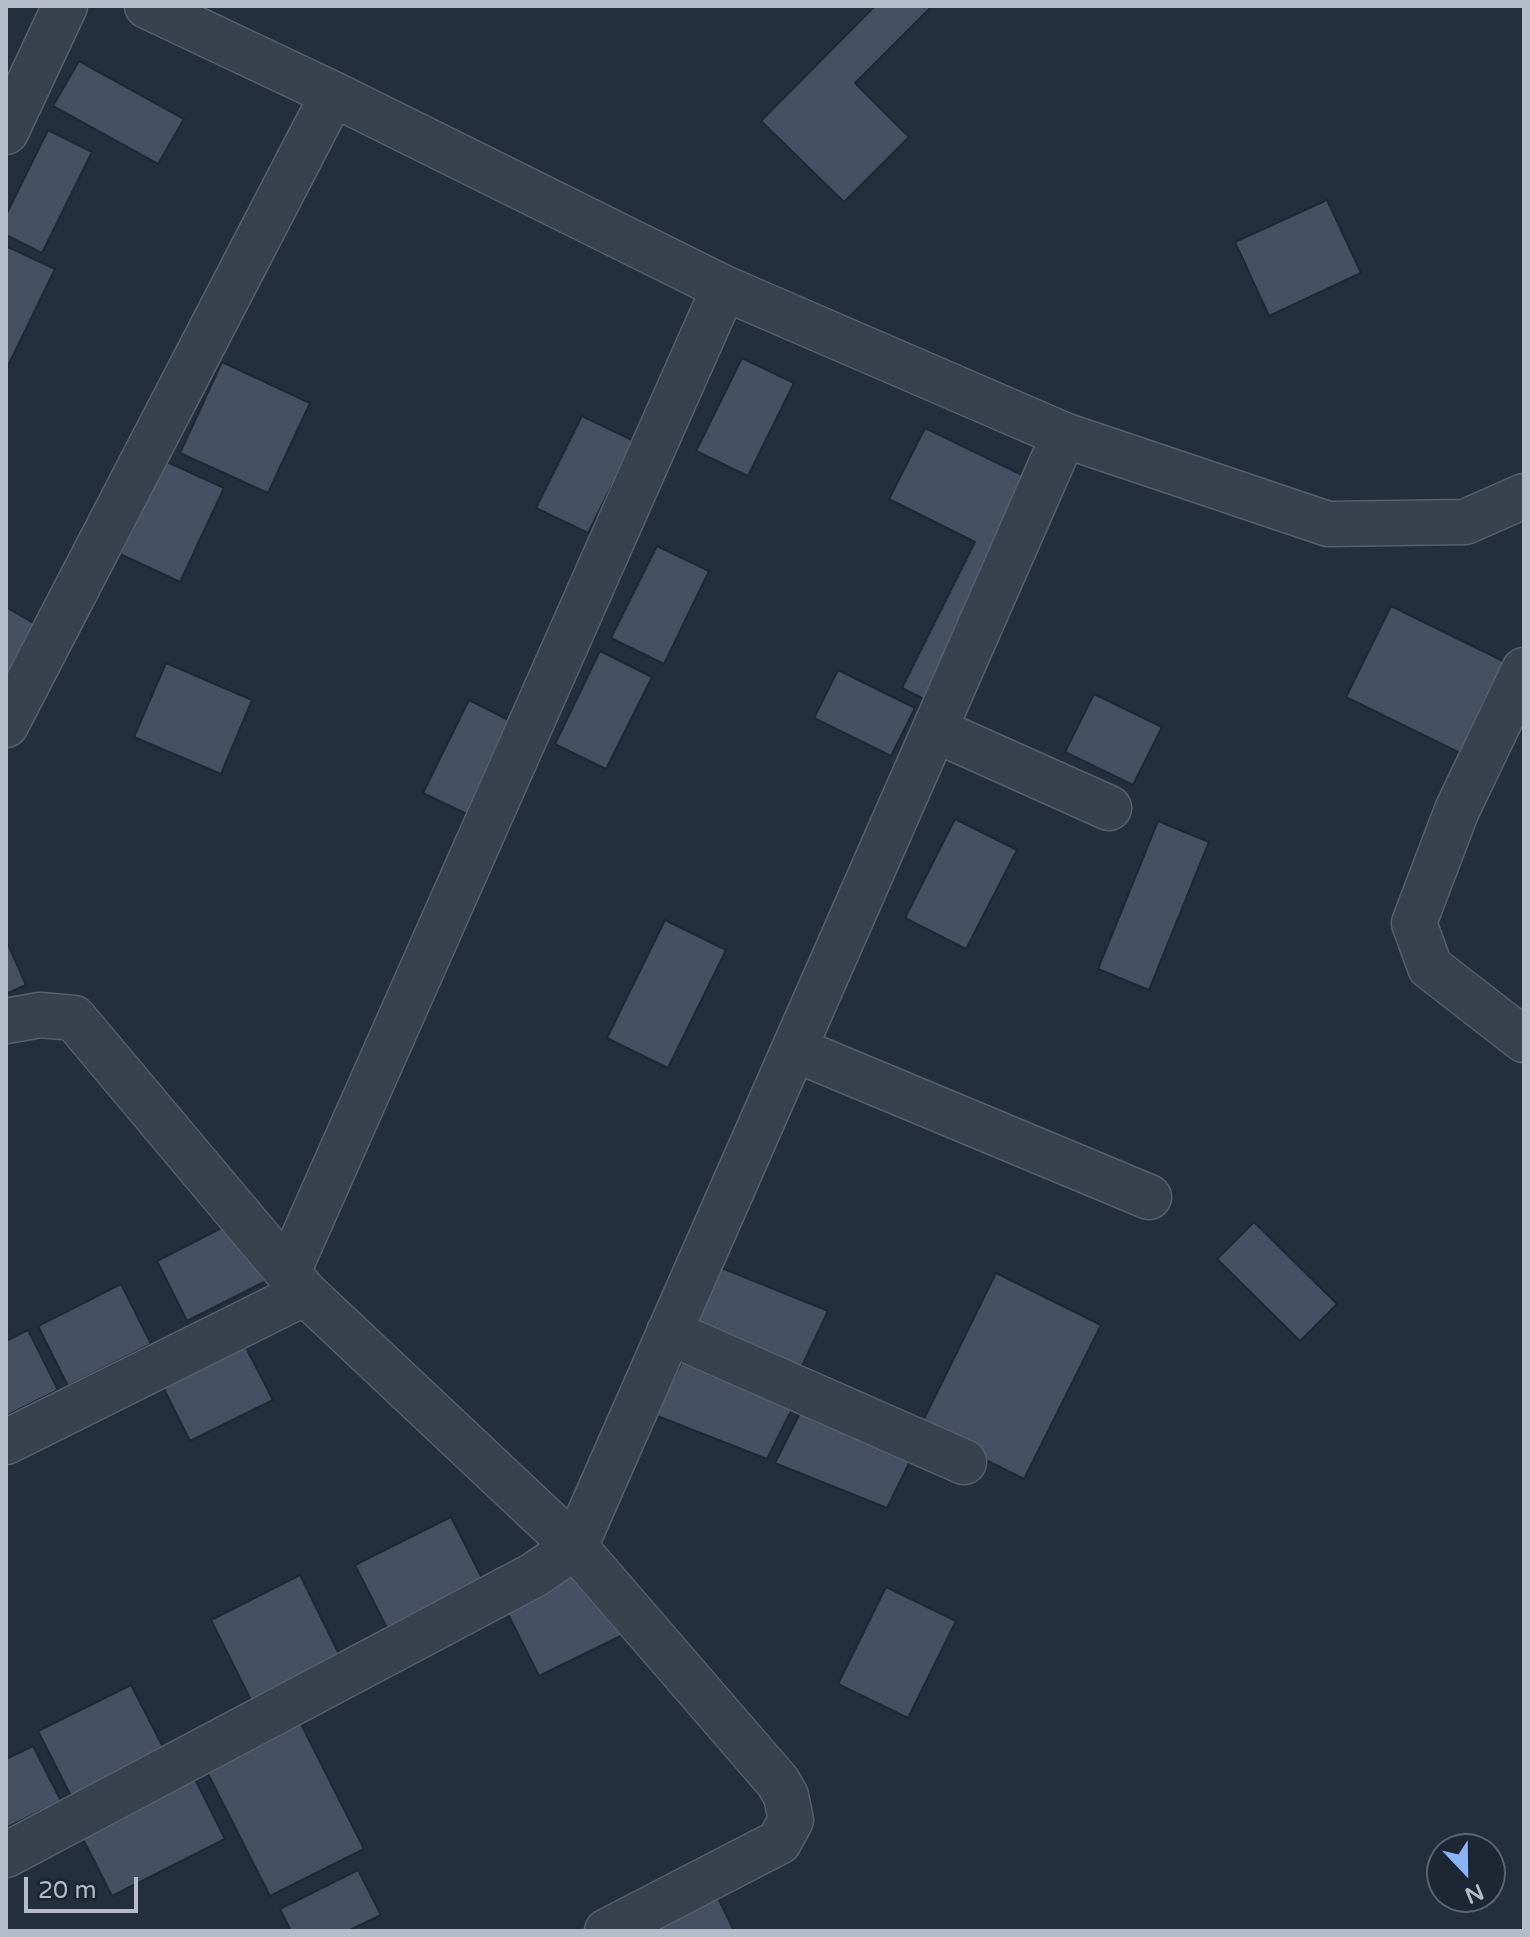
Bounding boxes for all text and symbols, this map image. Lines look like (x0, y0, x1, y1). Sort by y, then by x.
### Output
north arrow (1426, 1833, 1506, 1913)
scale bar (28, 1861, 142, 1911)
text: 20 m (38, 1876, 96, 1905)
text: N (1461, 1878, 1487, 1909)

